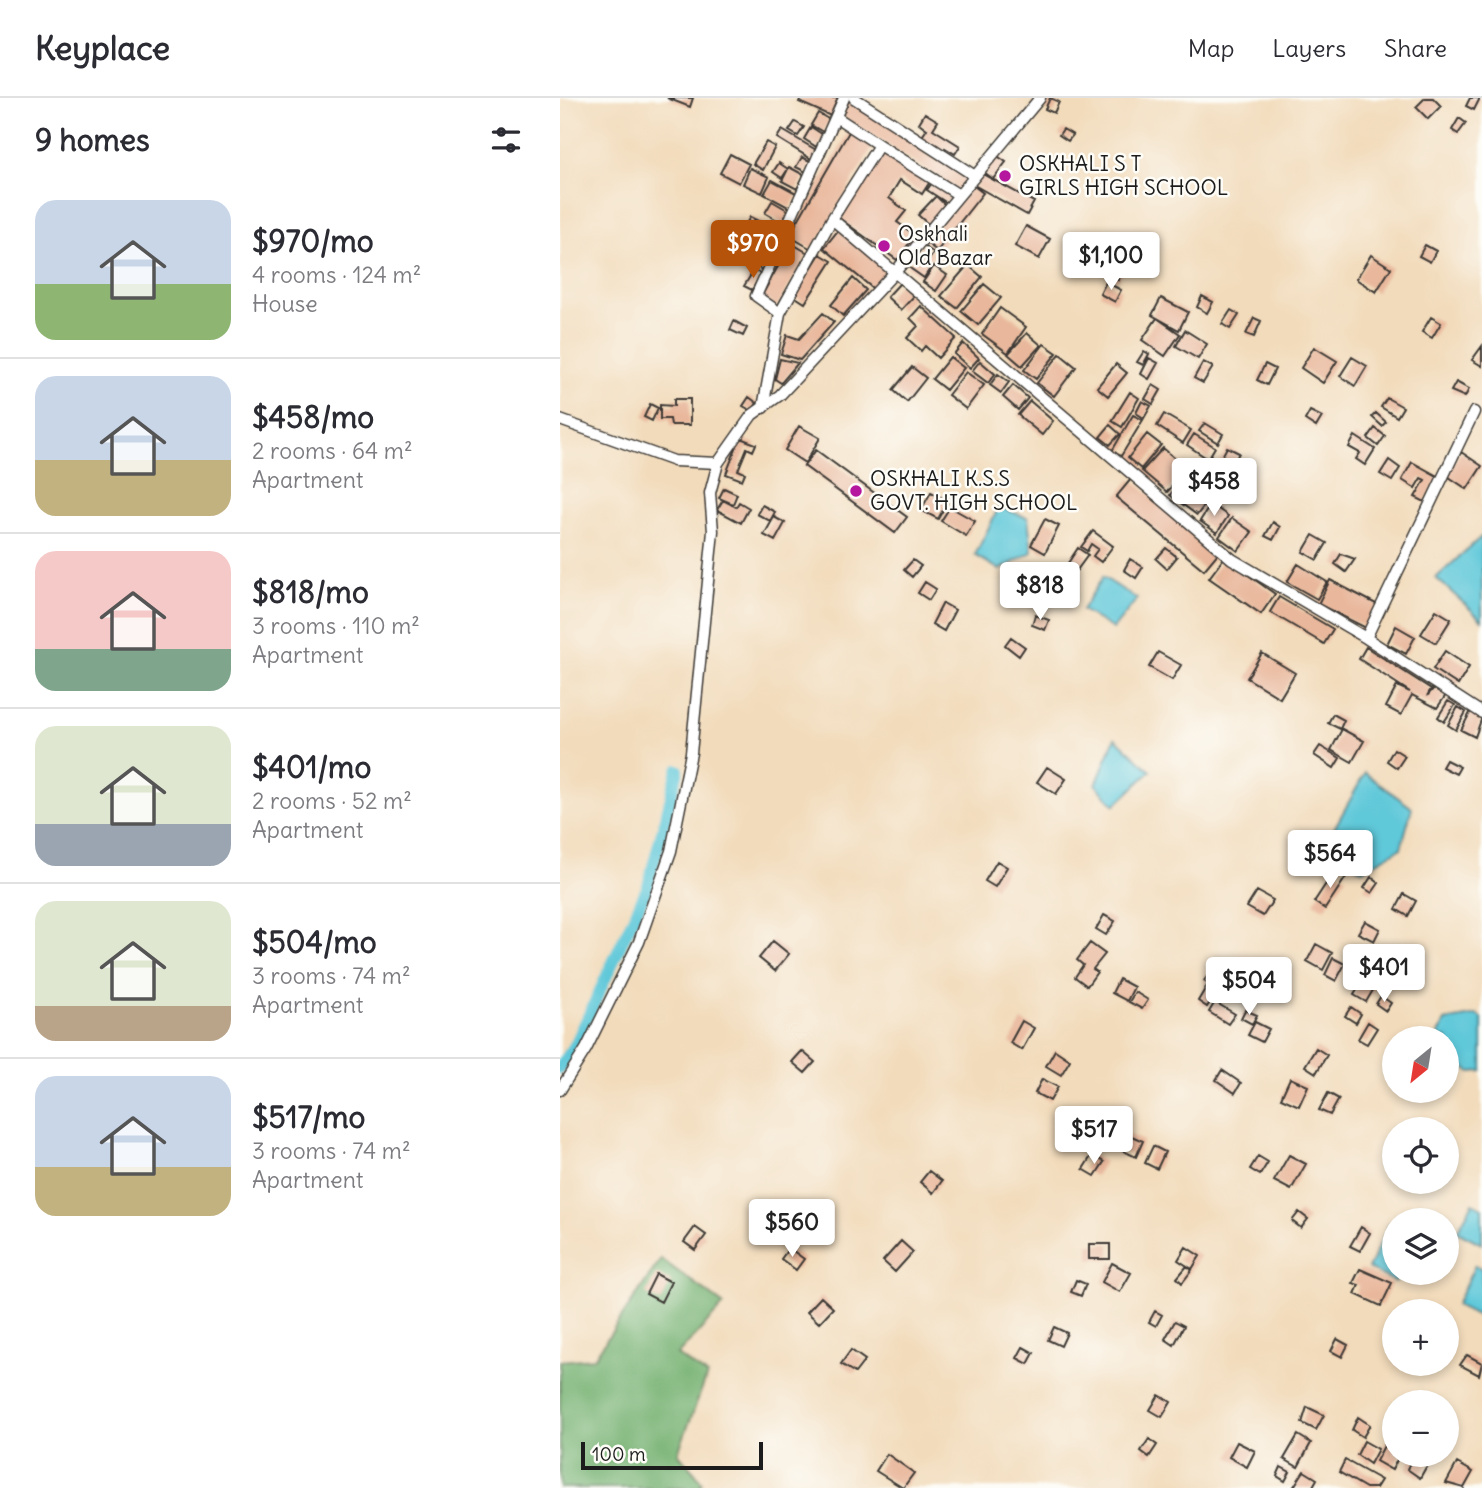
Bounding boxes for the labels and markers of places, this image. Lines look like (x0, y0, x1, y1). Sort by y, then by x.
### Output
place label: OSKHALI S T GIRLS HIGH SCHOOL (1019, 150, 1228, 201)
marker: OSKHALI S T GIRLS HIGH SCHOOL (997, 168, 1013, 184)
pin: $970 (712, 220, 794, 280)
place label: Oskhali Old Bazar (898, 220, 993, 271)
pin: $1,100 (1054, 232, 1168, 292)
marker: Oskhali Old Bazar (876, 238, 892, 254)
pin: $458 (1173, 458, 1255, 518)
place label: OSKHALI K.S.S GOVT. HIGH SCHOOL (870, 465, 1077, 516)
marker: OSKHALI K.S.S GOVT. HIGH SCHOOL (848, 483, 864, 499)
pin: $818 (999, 562, 1081, 622)
pin: $564 (1289, 830, 1371, 890)
pin: $401 (1343, 944, 1425, 1004)
pin: $504 (1208, 958, 1290, 1017)
pin: $517 (1053, 1107, 1135, 1166)
pin: $560 (751, 1200, 833, 1259)

